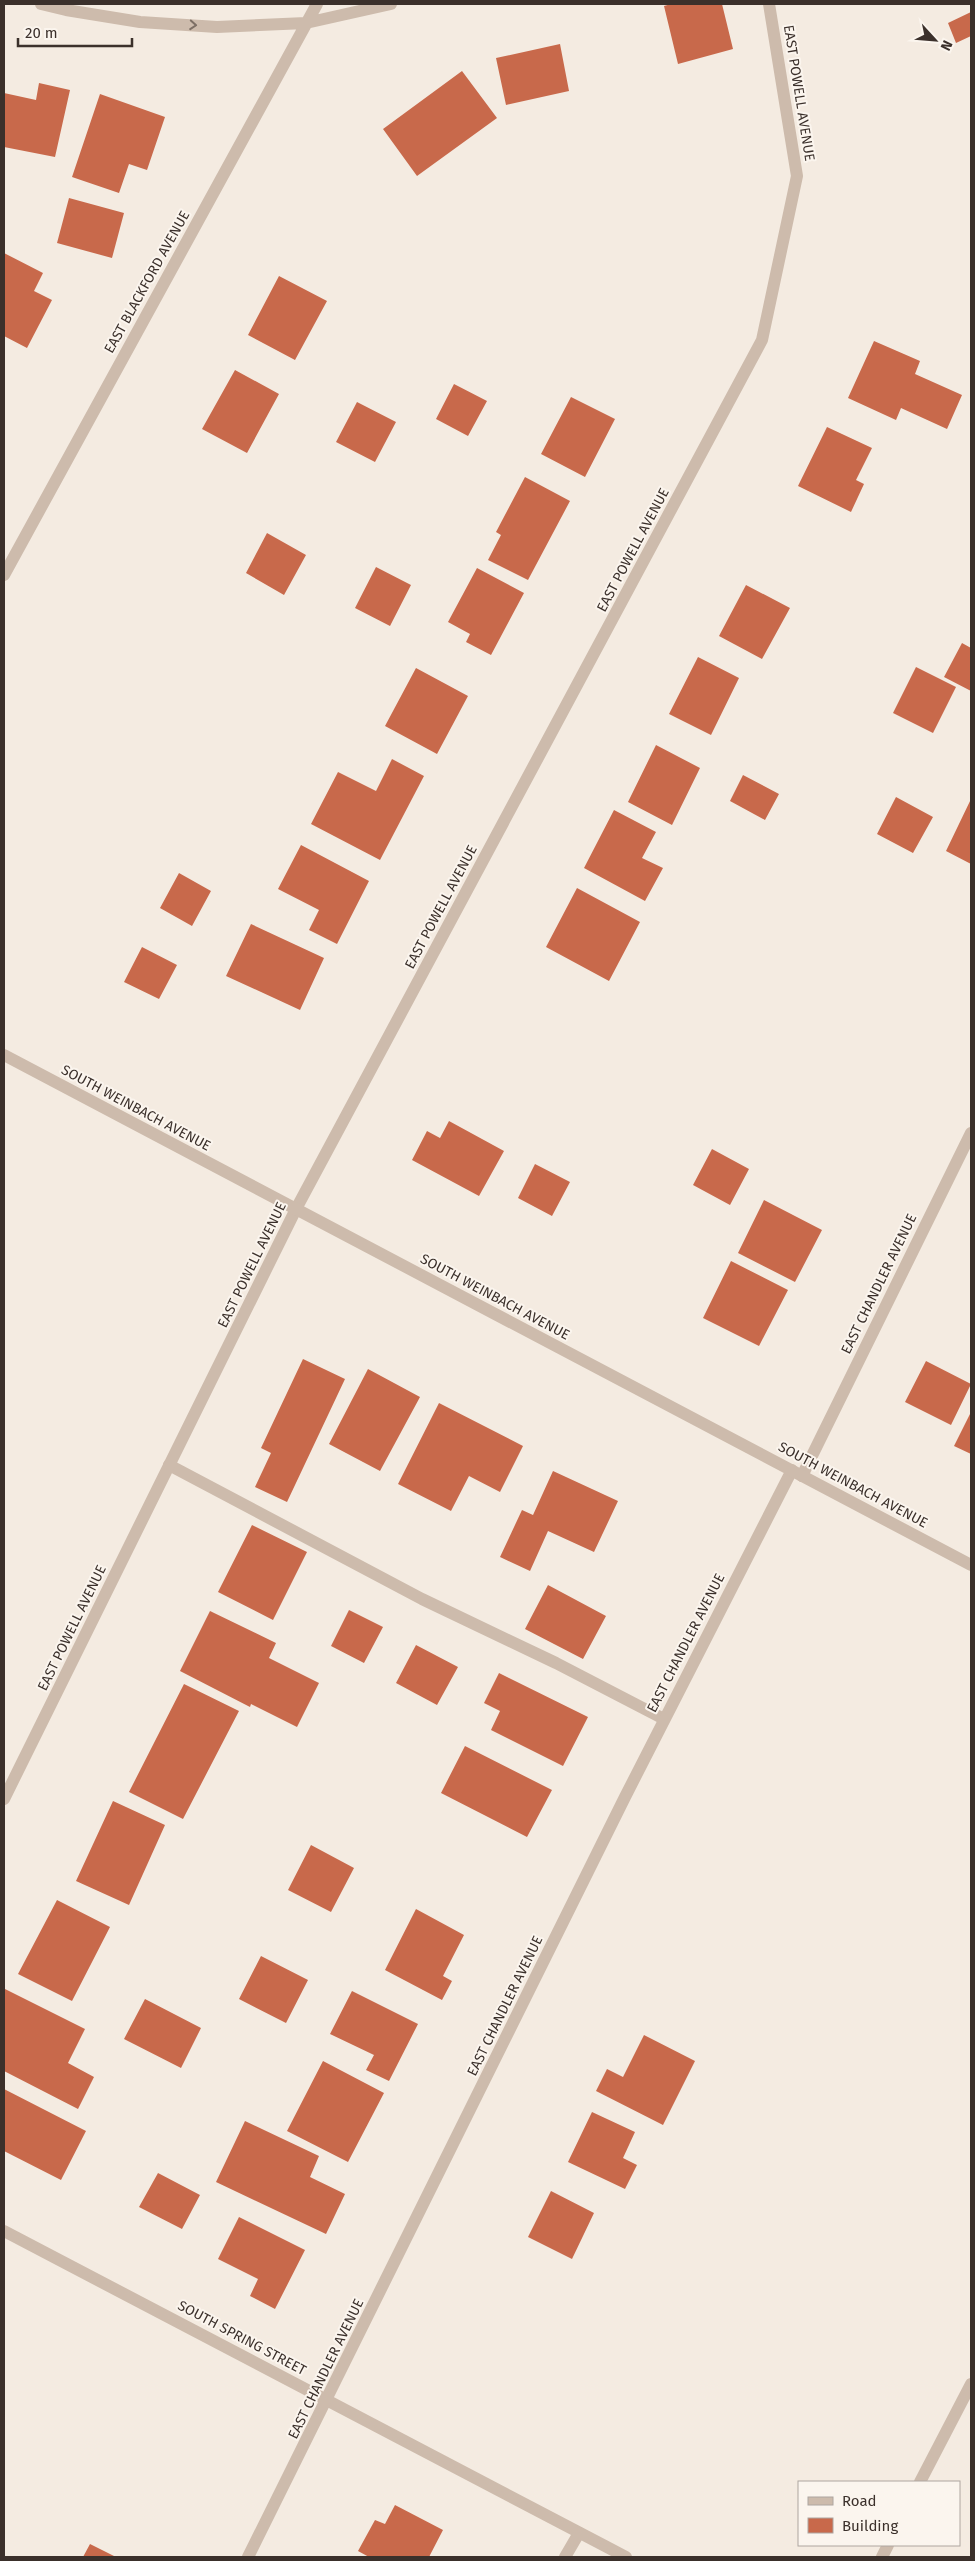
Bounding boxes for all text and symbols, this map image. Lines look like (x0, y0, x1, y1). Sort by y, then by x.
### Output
scale bar (18, 15, 131, 47)
north arrow (910, 15, 960, 65)
one-way arrow (189, 20, 197, 31)
text: 20 m (25, 24, 58, 42)
street label: EAST POWELL AVENUE (780, 24, 818, 162)
text: N (937, 38, 956, 53)
street label: EAST BLACKFORD AVENUE (101, 208, 193, 356)
street label: EAST POWELL AVENUE (593, 485, 673, 615)
street label: EAST POWELL AVENUE (401, 842, 481, 972)
street label: SOUTH WEINBACH AVENUE (58, 1061, 214, 1155)
street label: EAST POWELL AVENUE (214, 1199, 290, 1331)
street label: EAST CHANDLER AVENUE (838, 1211, 920, 1357)
street label: SOUTH WEINBACH AVENUE (417, 1250, 573, 1344)
street label: SOUTH WEINBACH AVENUE (775, 1438, 931, 1532)
street label: EAST POWELL AVENUE (34, 1562, 110, 1694)
street label: EAST CHANDLER AVENUE (644, 1571, 728, 1715)
street label: EAST CHANDLER AVENUE (464, 1933, 546, 2079)
street label: EAST CHANDLER AVENUE (285, 2296, 367, 2442)
street label: SOUTH SPRING STREET (175, 2297, 310, 2379)
legend (798, 2481, 960, 2546)
text: Road (842, 2492, 877, 2510)
text: Building (842, 2517, 898, 2535)

